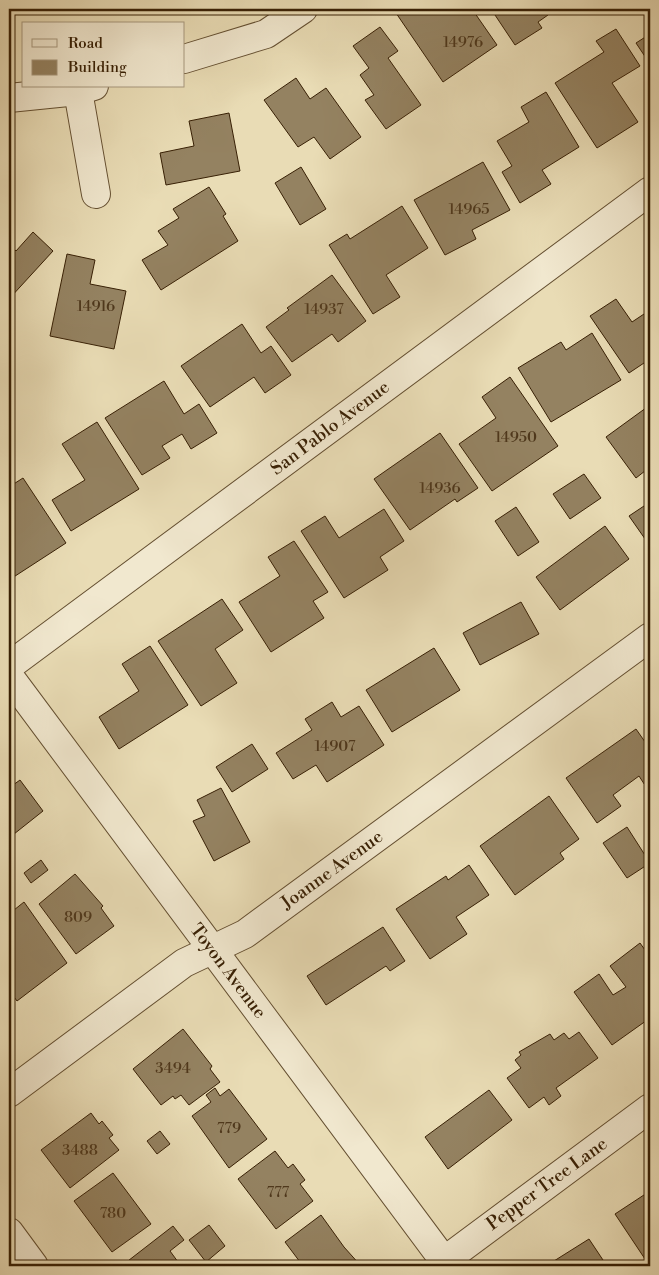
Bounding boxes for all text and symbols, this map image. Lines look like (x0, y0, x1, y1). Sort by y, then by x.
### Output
legend (22, 22, 185, 88)
house number: 14976 (443, 33, 483, 52)
text: Road (68, 34, 103, 53)
text: Building (67, 58, 127, 77)
house number: 14965 (448, 200, 490, 219)
house number: 14916 (77, 297, 115, 316)
house number: 14937 (304, 300, 344, 319)
street label: San Pablo Avenue (266, 376, 394, 480)
house number: 14950 (495, 428, 537, 447)
house number: 14936 (419, 479, 461, 498)
house number: 14907 (314, 737, 356, 756)
street label: Joanne Avenue (276, 825, 388, 915)
house number: 809 (64, 908, 92, 927)
street label: Toyon Avenue (185, 919, 271, 1023)
house number: 3494 (155, 1059, 191, 1078)
house number: 779 (217, 1119, 241, 1138)
street label: Pepper Tree Lane (482, 1132, 612, 1236)
house number: 3488 (62, 1141, 98, 1160)
house number: 777 (267, 1183, 290, 1202)
house number: 780 (100, 1204, 126, 1223)

